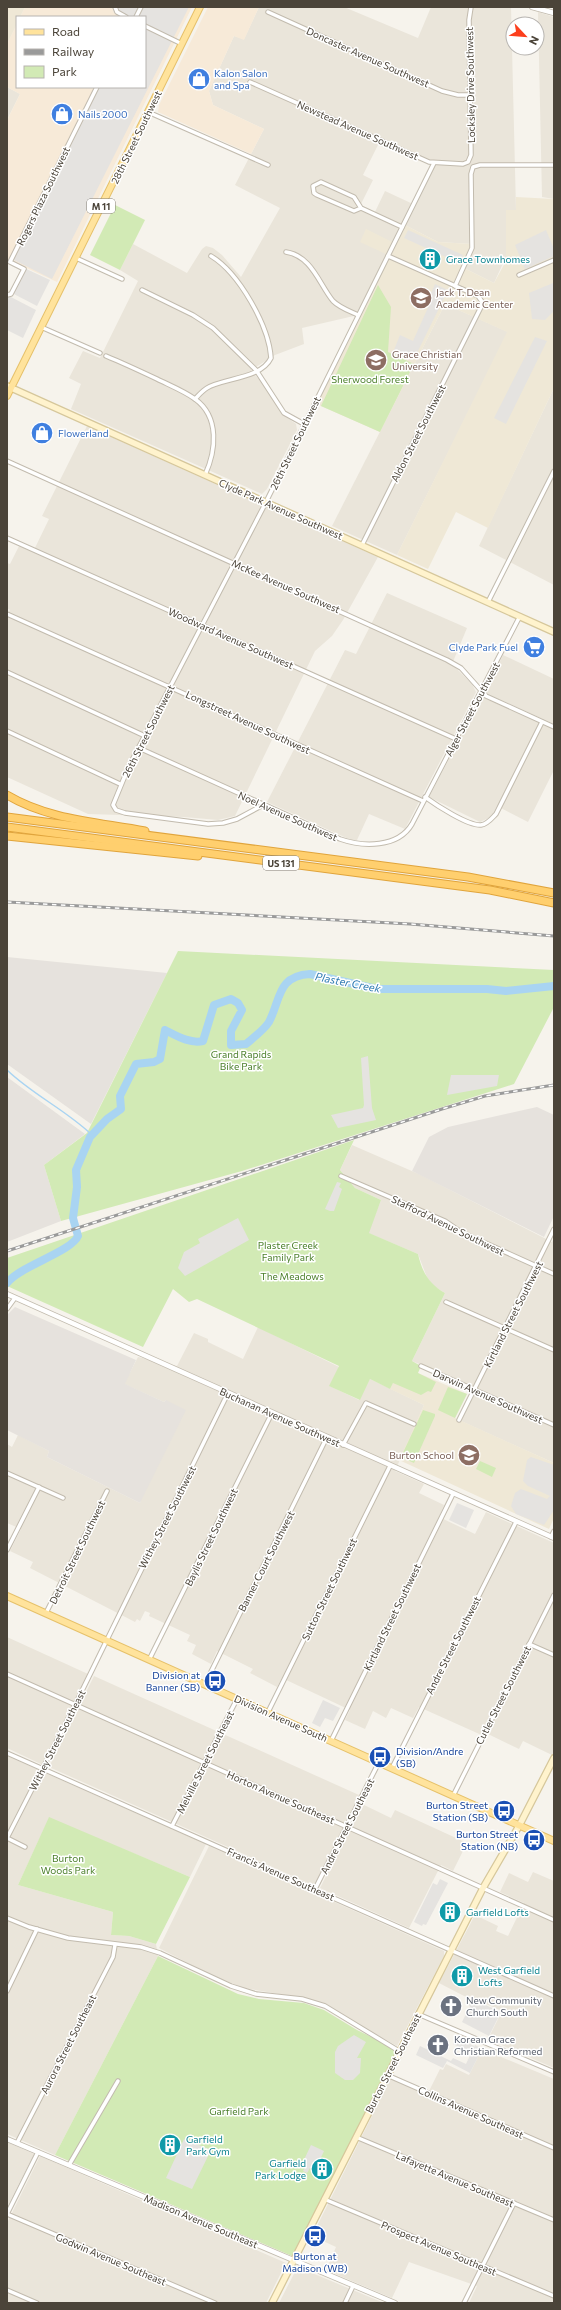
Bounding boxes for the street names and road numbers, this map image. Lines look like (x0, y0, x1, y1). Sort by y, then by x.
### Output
street label: Doncaster Avenue Southwest (305, 24, 431, 90)
street label: Locksley Drive Southwest (463, 27, 477, 143)
street label: 28th Street Southwest (108, 88, 164, 186)
street label: Newstead Avenue Southwest (295, 98, 421, 162)
street label: Rogers Plaza Southwest (14, 145, 72, 247)
road number: M 11 (87, 199, 115, 213)
street label: Aldon Street Southwest (388, 382, 448, 484)
street label: 26th Street Southwest (267, 394, 323, 492)
street label: Clyde Park Avenue Southwest (217, 476, 345, 542)
street label: McKee Avenue Southwest (230, 557, 342, 615)
street label: Woodward Avenue Southwest (166, 605, 296, 671)
street label: Alger Street Southwest (442, 660, 502, 758)
street label: 26th Street Southwest (119, 683, 177, 779)
street label: Longstreet Avenue Southwest (184, 688, 312, 756)
street label: Noel Avenue Southwest (237, 789, 339, 843)
road number: US 131 (263, 856, 299, 870)
street label: Stafford Avenue Southwest (390, 1192, 506, 1258)
street label: Kirtland Street Southwest (481, 1259, 545, 1369)
street label: Darwin Avenue Southwest (431, 1366, 545, 1426)
street label: Buchanan Avenue Southwest (218, 1385, 342, 1449)
street label: Withey Street Southwest (136, 1464, 198, 1570)
street label: Baylis Street Southwest (182, 1486, 240, 1588)
street label: Detroit Street Southwest (47, 1498, 107, 1606)
street label: Banner Court Southwest (235, 1509, 297, 1613)
street label: Sutton Street Southwest (299, 1536, 359, 1642)
street label: Kirtland Street Southwest (361, 1562, 423, 1672)
street label: Andre Street Southwest (423, 1594, 483, 1696)
street label: Cutler Street Southwest (473, 1644, 533, 1746)
street label: Withey Street Southeast (26, 1688, 88, 1792)
street label: Division Avenue South (232, 1692, 330, 1744)
street label: Melville Street Southeast (174, 1709, 236, 1815)
street label: Horton Avenue Southeast (225, 1768, 337, 1826)
street label: Andre Street Southeast (318, 1776, 376, 1876)
street label: Francis Avenue Southeast (226, 1845, 336, 1903)
street label: Aurora Street Southeast (38, 1992, 98, 2096)
street label: Burton Street Southeast (363, 2011, 423, 2115)
street label: Collins Avenue Southeast (416, 2083, 526, 2141)
street label: Lafayette Avenue Southeast (394, 2149, 516, 2209)
street label: Madison Avenue Southeast (142, 2191, 260, 2251)
street label: Prospect Avenue Southeast (379, 2218, 499, 2278)
street label: Godwin Avenue Southeast (54, 2230, 168, 2288)

